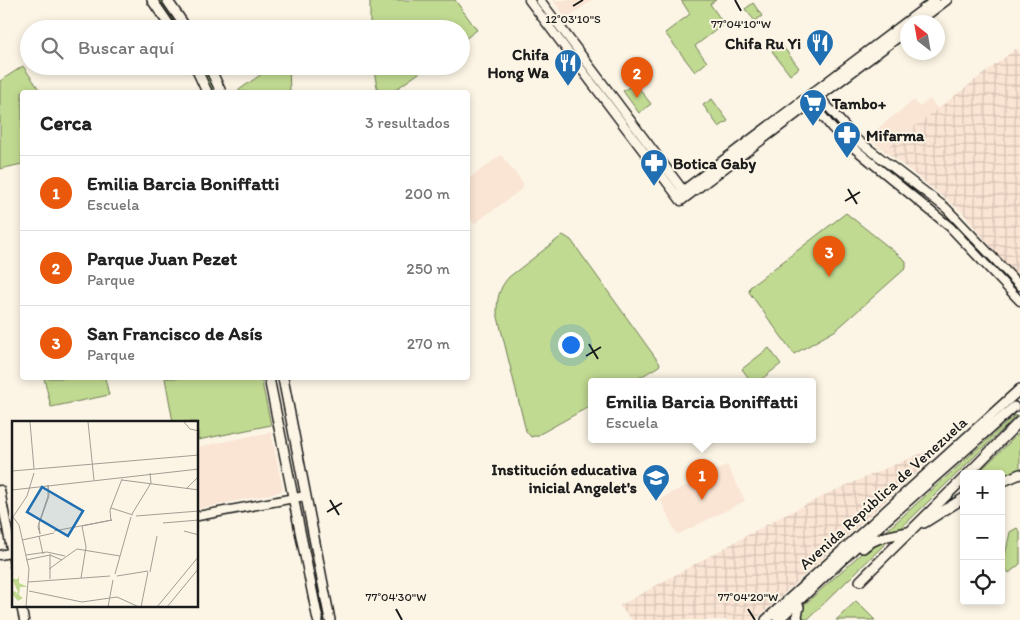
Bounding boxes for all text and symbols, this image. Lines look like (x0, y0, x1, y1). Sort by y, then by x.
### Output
text: 12°03'10"S (545, 12, 601, 26)
north arrow (900, 15, 945, 60)
text: 77°04'10"W (711, 17, 771, 31)
search box (20, 20, 470, 75)
restaurant icon: Chifa Ru Yi (805, 28, 835, 67)
icon: search (38, 34, 66, 62)
place label: Chifa Ru Yi (725, 34, 801, 53)
text: Buscar aquí (78, 36, 174, 59)
place label: Chifa Hong Wa (487, 45, 549, 83)
restaurant icon: Chifa Hong Wa (553, 48, 583, 87)
pin: 2 (621, 57, 653, 98)
supermarket icon: Tambo+ (798, 88, 828, 127)
place label: Tambo+ (831, 94, 887, 113)
text: Cerca (40, 110, 92, 135)
text: 3 resultados (365, 113, 450, 132)
pharmacy icon: Mifarma (832, 120, 862, 159)
place label: Mifarma (866, 126, 925, 145)
pharmacy icon: Botica Gaby (639, 148, 669, 187)
place label: Botica Gaby (673, 154, 756, 174)
text: Emilia Barcia Boniffatti (87, 172, 279, 195)
text: 1 (52, 184, 60, 203)
text: 200 m (405, 184, 450, 203)
text: Escuela (87, 195, 140, 214)
pin: 3 (813, 236, 845, 277)
text: Parque Juan Pezet (87, 247, 237, 270)
text: 2 (52, 259, 60, 278)
text: 250 m (406, 259, 450, 278)
text: Parque (87, 270, 135, 289)
text: San Francisco de Asís (87, 322, 263, 345)
your location (558, 332, 584, 358)
text: 3 (52, 334, 60, 353)
text: 270 m (407, 334, 450, 353)
text: Parque (87, 345, 135, 364)
popup (588, 378, 816, 443)
text: Emilia Barcia Boniffatti (606, 390, 798, 413)
street label: Avenida República de Venezuela (795, 412, 971, 573)
text: Escuela (606, 413, 658, 432)
inset map (12, 421, 199, 608)
pin: 1 (686, 459, 718, 500)
place label: Institución educativa inicial Angelet's (492, 460, 637, 498)
school or university icon: Institución educativa inicial Angelet's (641, 463, 671, 502)
map controls (960, 470, 1005, 605)
button: + (960, 470, 1005, 515)
button: − (960, 515, 1005, 560)
button: locate (960, 560, 1005, 605)
text: 77°04'30"W (366, 590, 426, 604)
text: 77°04'20"W (718, 590, 778, 604)

